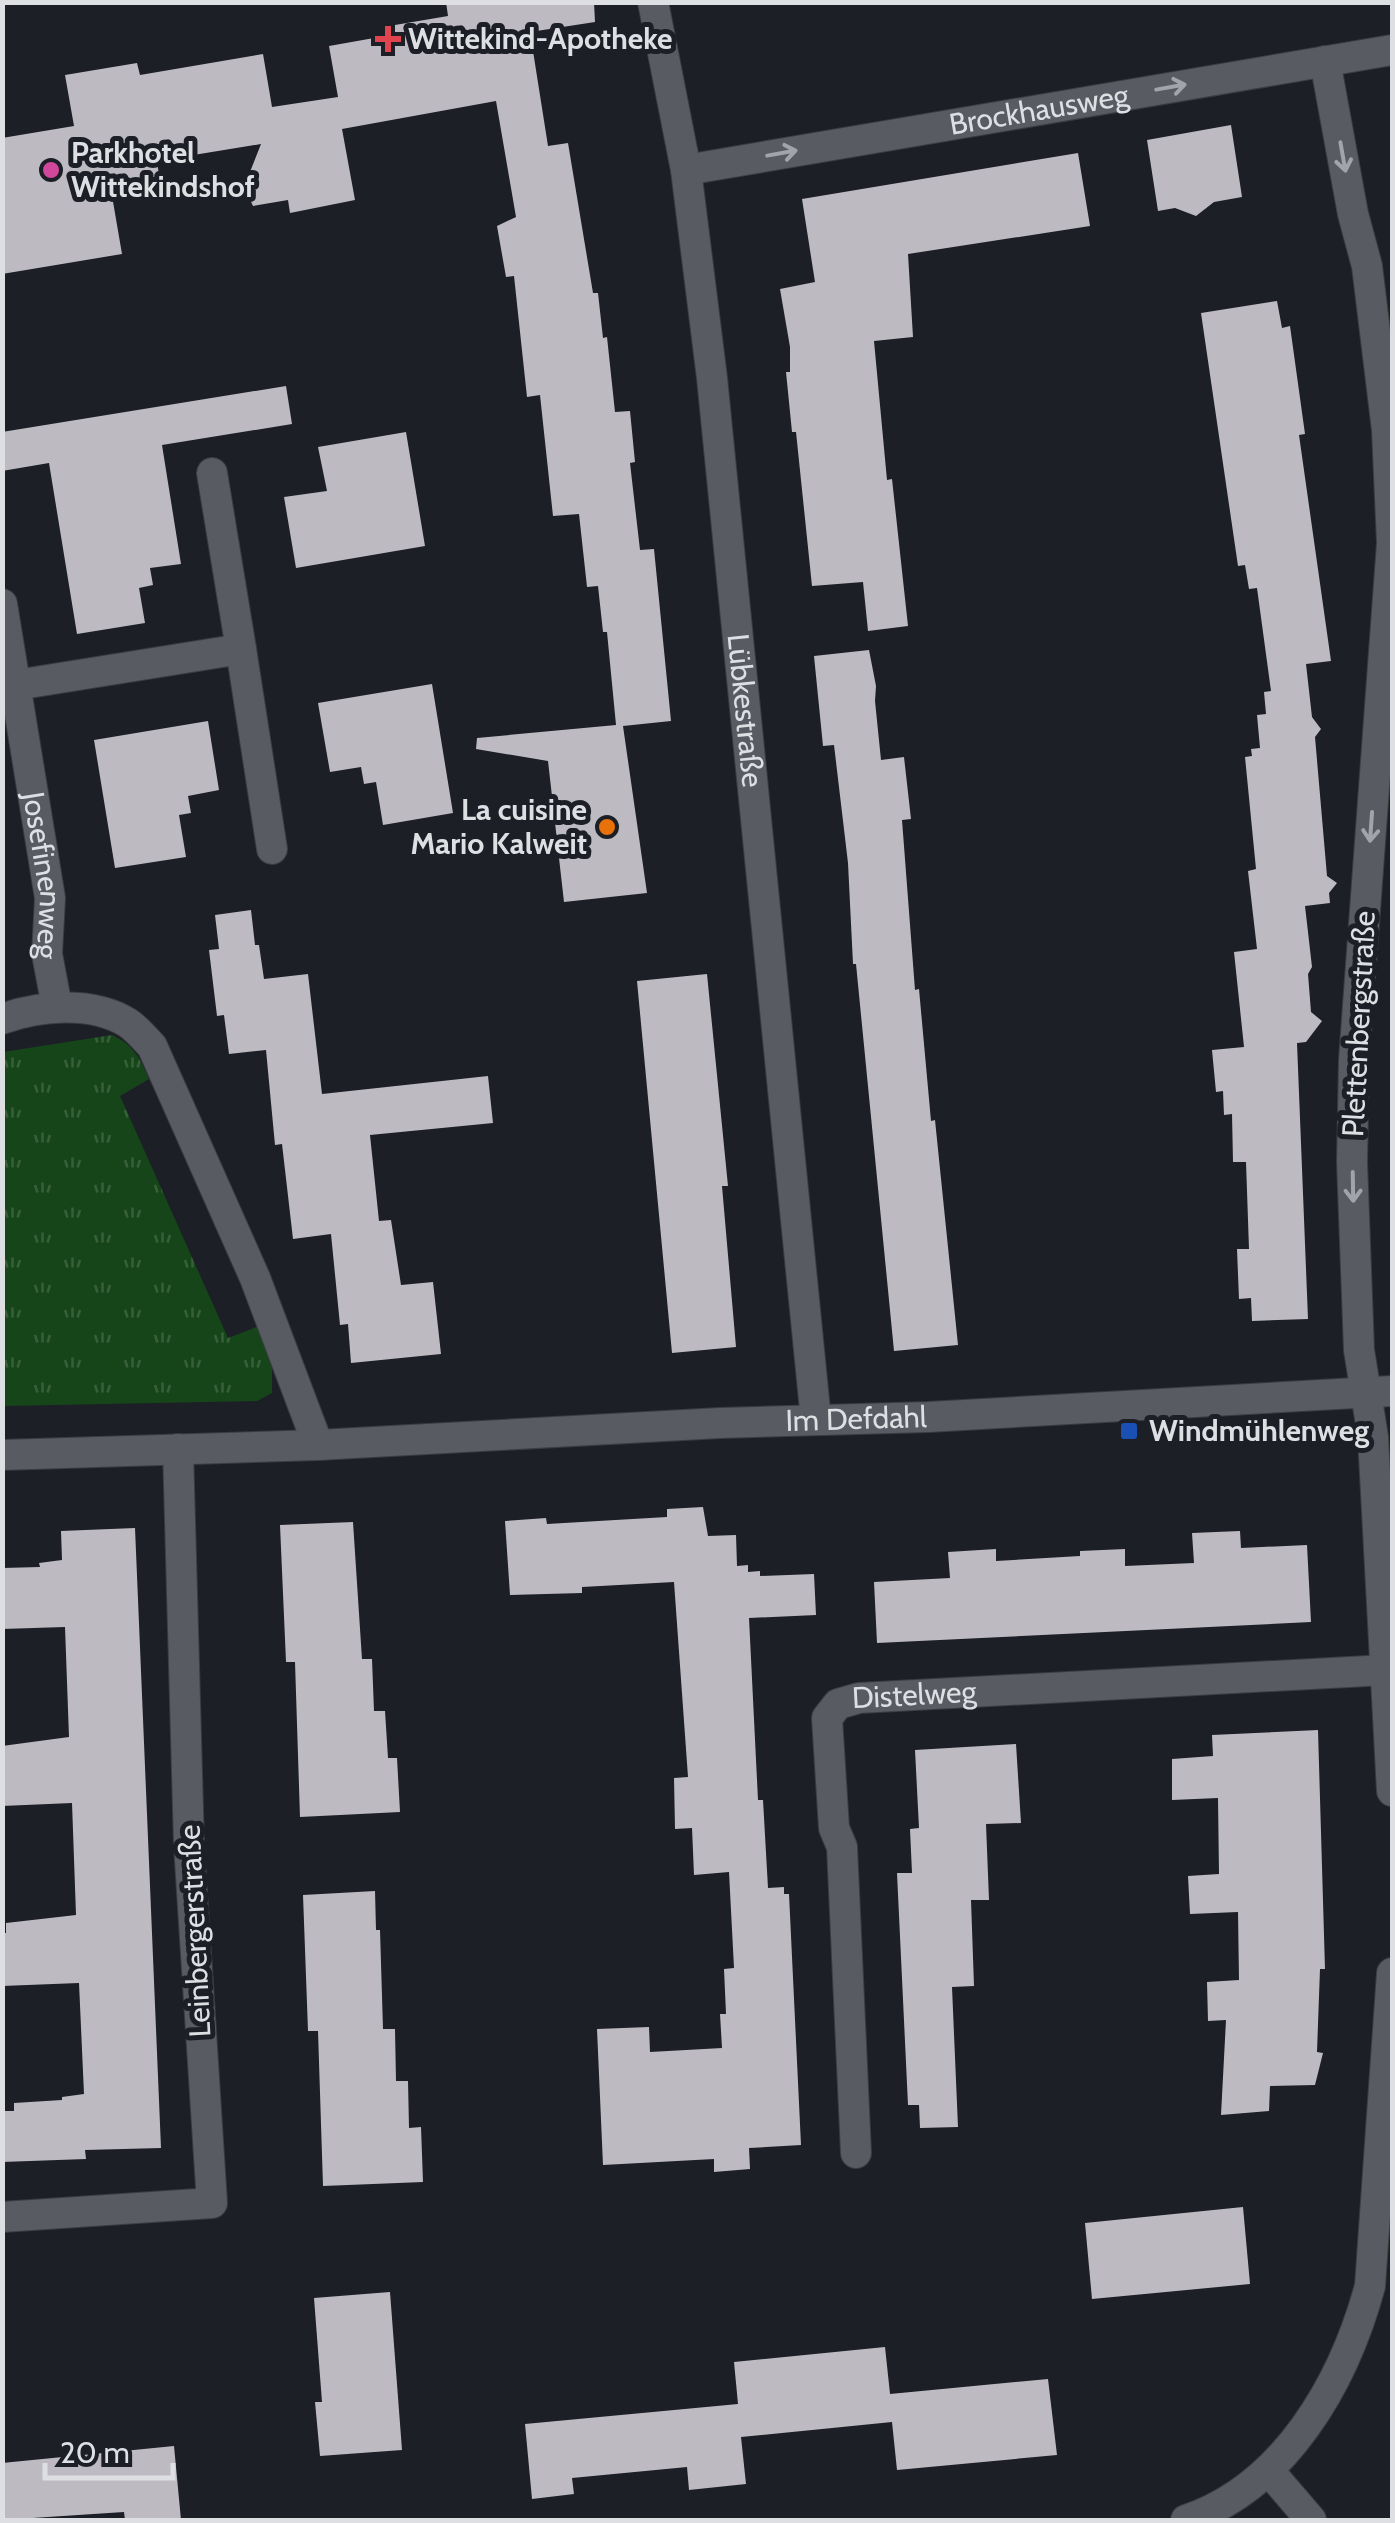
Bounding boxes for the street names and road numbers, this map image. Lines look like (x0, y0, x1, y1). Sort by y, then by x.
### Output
street label: Brockhausweg (946, 76, 1132, 143)
street label: Lübkestraße (720, 632, 772, 789)
street label: Josefinenweg (15, 788, 69, 961)
street label: Plettenbergstraße (1334, 910, 1383, 1138)
street label: Im Defdahl (785, 1398, 927, 1439)
street label: Distelweg (851, 1673, 978, 1716)
street label: Leinbergerstraße (170, 1824, 219, 2038)

